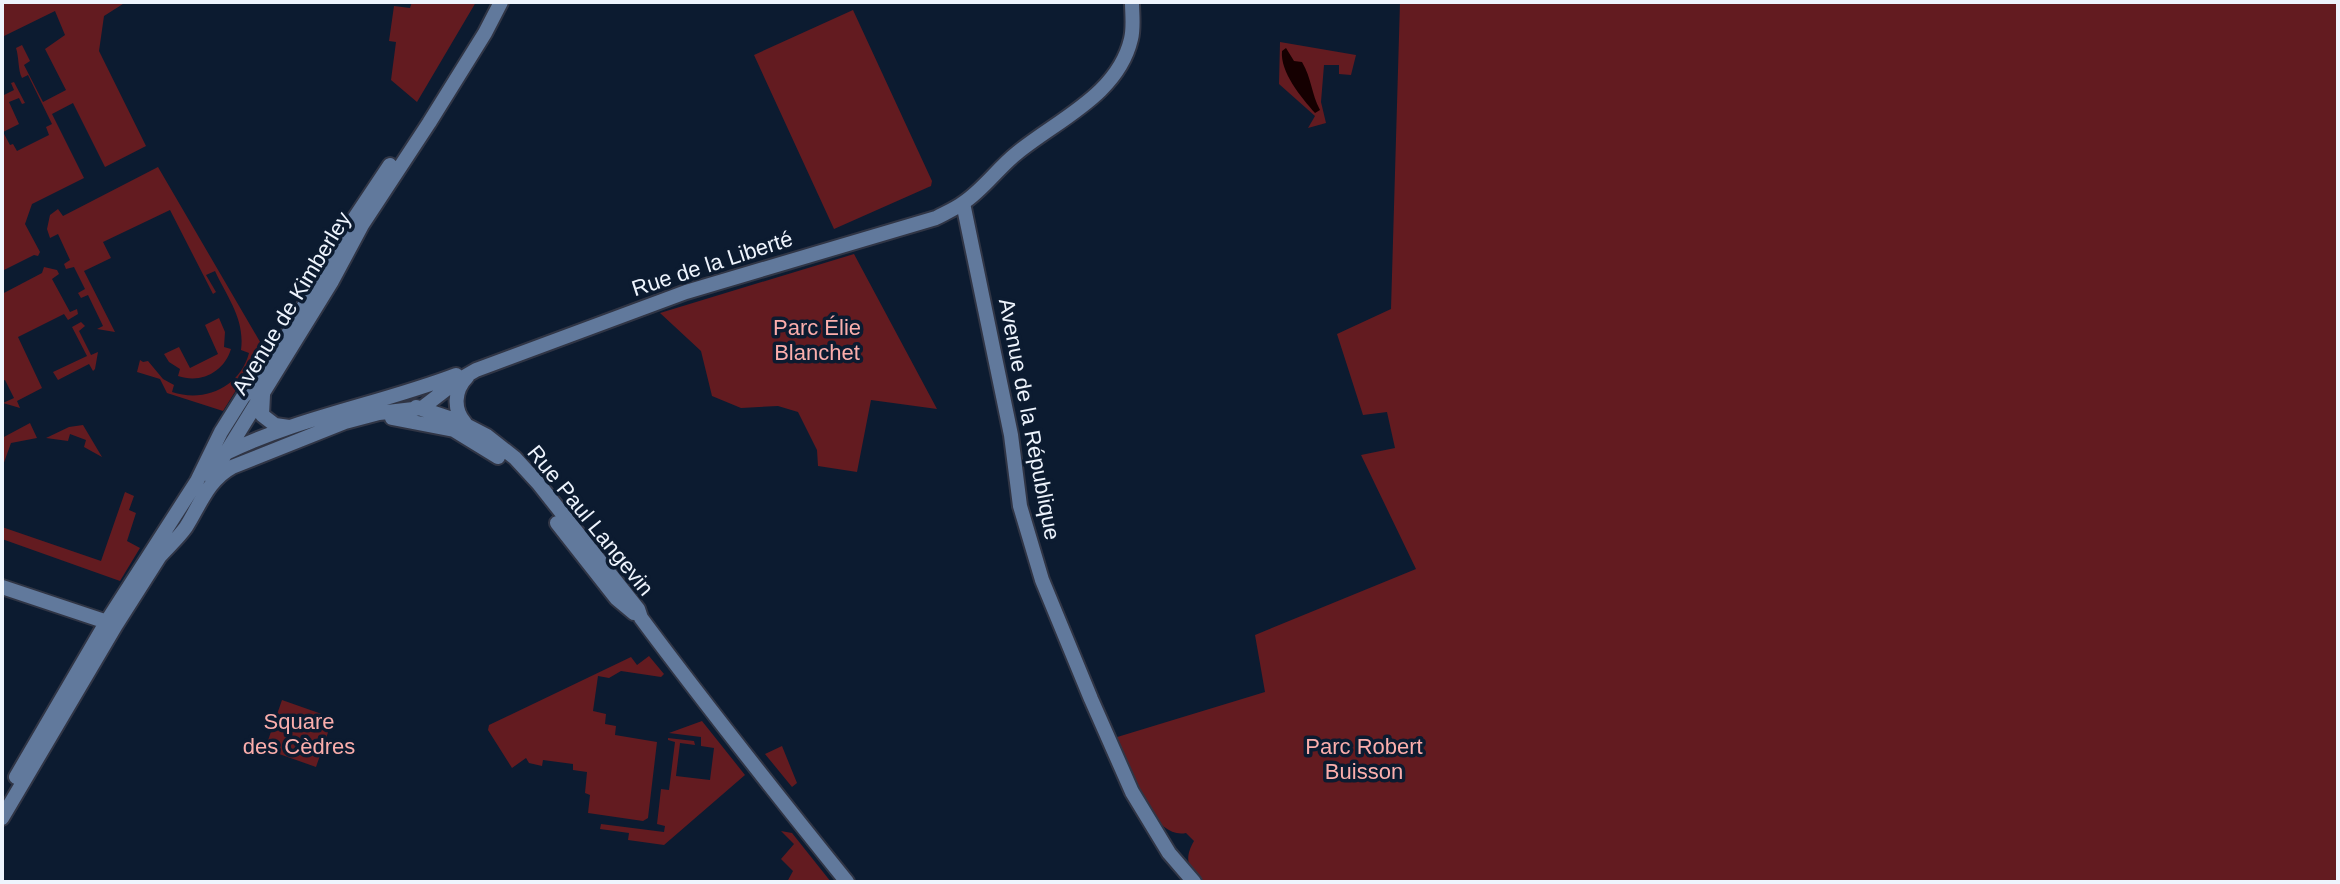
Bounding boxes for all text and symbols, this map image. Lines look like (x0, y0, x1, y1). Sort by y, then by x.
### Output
street label: Avenue de Kimberley (227, 207, 356, 399)
street label: Rue de la Liberté (629, 226, 796, 301)
street label: Avenue de la République (994, 296, 1065, 542)
park label: Parc Élie Blanchet (773, 315, 861, 365)
street label: Rue Paul Langevin (522, 440, 659, 600)
park label: Square des Cèdres (243, 709, 355, 759)
park label: Parc Robert Buisson (1305, 734, 1423, 784)

